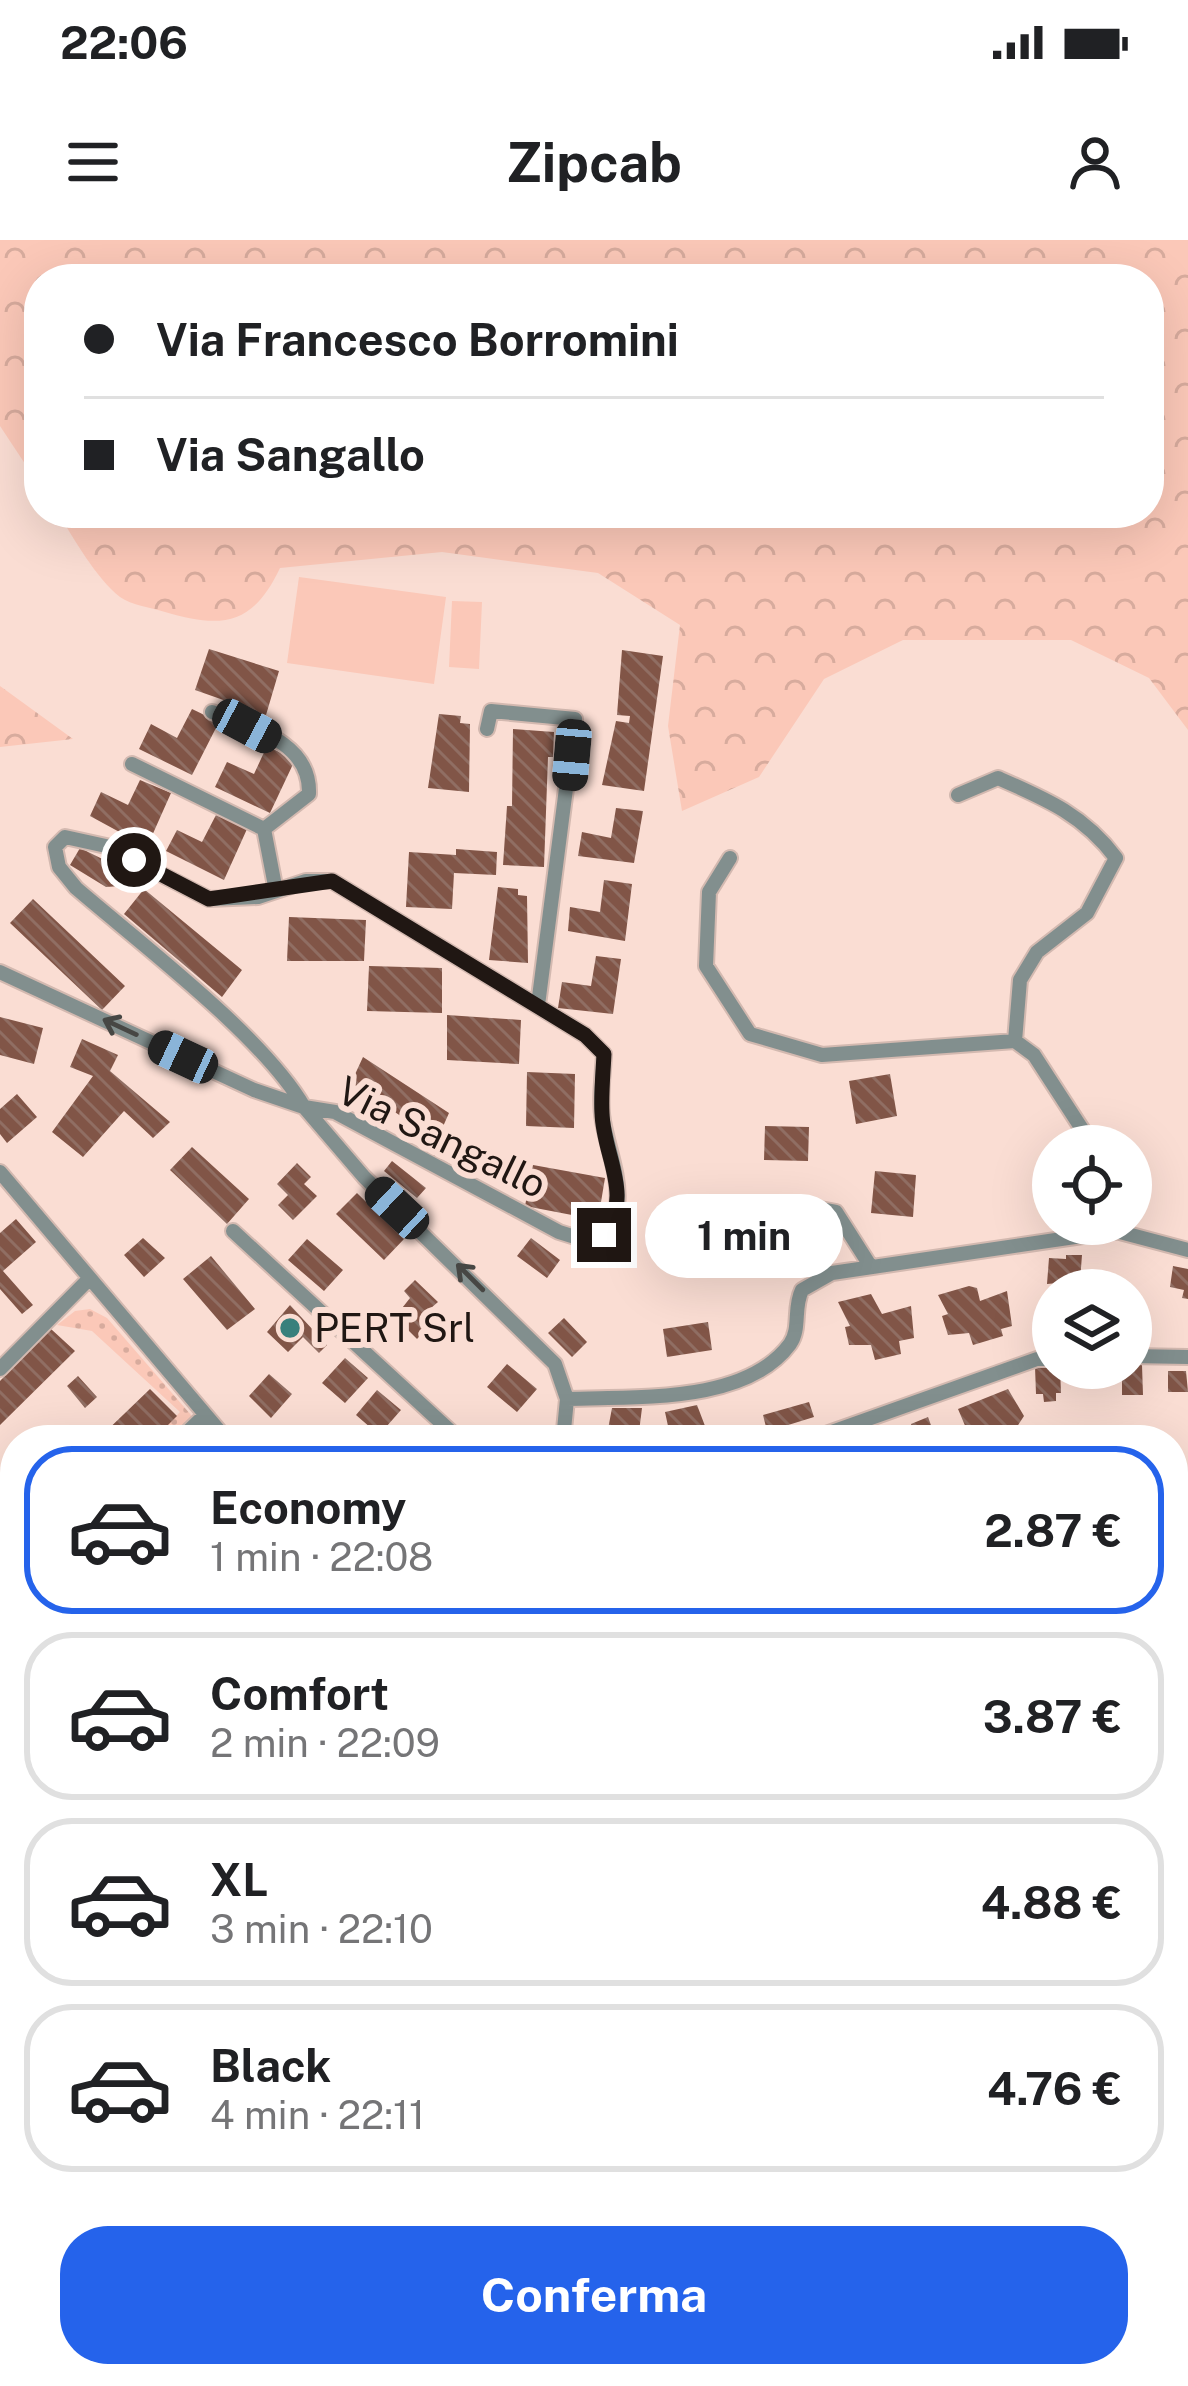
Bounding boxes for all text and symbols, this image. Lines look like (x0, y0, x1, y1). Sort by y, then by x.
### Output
text: 22:06 (60, 16, 188, 69)
icon: menu (60, 129, 126, 195)
icon: person (1062, 129, 1128, 195)
text: Zipcab (506, 131, 682, 194)
text: Via Francesco Borromini (156, 313, 679, 366)
text: Via Sangallo (156, 428, 425, 481)
car (207, 693, 287, 759)
car (551, 718, 593, 792)
route start (107, 833, 161, 887)
one-way arrow (103, 1015, 139, 1037)
car (143, 1025, 223, 1089)
street label: Via Sangallo (330, 1067, 554, 1207)
map controls (1032, 1125, 1152, 1389)
button: locate (1032, 1125, 1152, 1245)
car (358, 1170, 436, 1246)
callout: 1 min (646, 1193, 844, 1277)
route end (577, 1208, 631, 1262)
text: 1 min (697, 1213, 791, 1259)
one-way arrow (456, 1263, 485, 1292)
button: layers (1032, 1269, 1152, 1389)
place label: PERT Srl (314, 1305, 475, 1351)
marker: PERT Srl (277, 1315, 303, 1341)
icon: car (66, 1476, 174, 1584)
text: Economy (210, 1481, 406, 1534)
text: 2.87 € (984, 1504, 1122, 1557)
text: 1 min · 22:08 (210, 1534, 433, 1580)
icon: car (66, 1662, 174, 1770)
text: Comfort (210, 1667, 389, 1720)
text: 3.87 € (983, 1690, 1122, 1743)
text: 2 min · 22:09 (210, 1720, 440, 1766)
icon: car (66, 1848, 174, 1956)
text: XL (210, 1853, 268, 1906)
text: 4.88 € (981, 1876, 1122, 1929)
text: 3 min · 22:10 (210, 1906, 433, 1952)
icon: car (66, 2034, 174, 2142)
text: Black (210, 2039, 331, 2092)
text: 4.76 € (987, 2062, 1122, 2115)
text: 4 min · 22:11 (210, 2092, 425, 2138)
button: Conferma (60, 2226, 1128, 2364)

